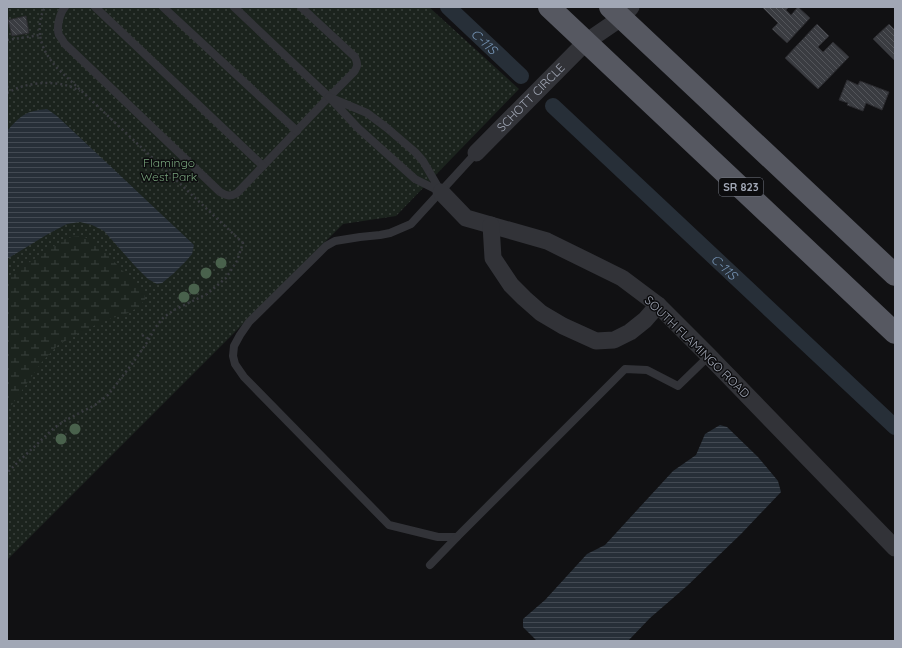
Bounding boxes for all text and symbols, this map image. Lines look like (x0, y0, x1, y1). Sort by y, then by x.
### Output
water label: C-11S (468, 25, 502, 59)
street label: SCHOTT CIRCLE (493, 60, 568, 135)
park label: Flamingo West Park (141, 155, 197, 184)
road number: SR 823 (719, 178, 763, 196)
water label: C-11S (708, 251, 742, 284)
street label: SOUTH FLAMINGO ROAD (642, 292, 753, 401)

